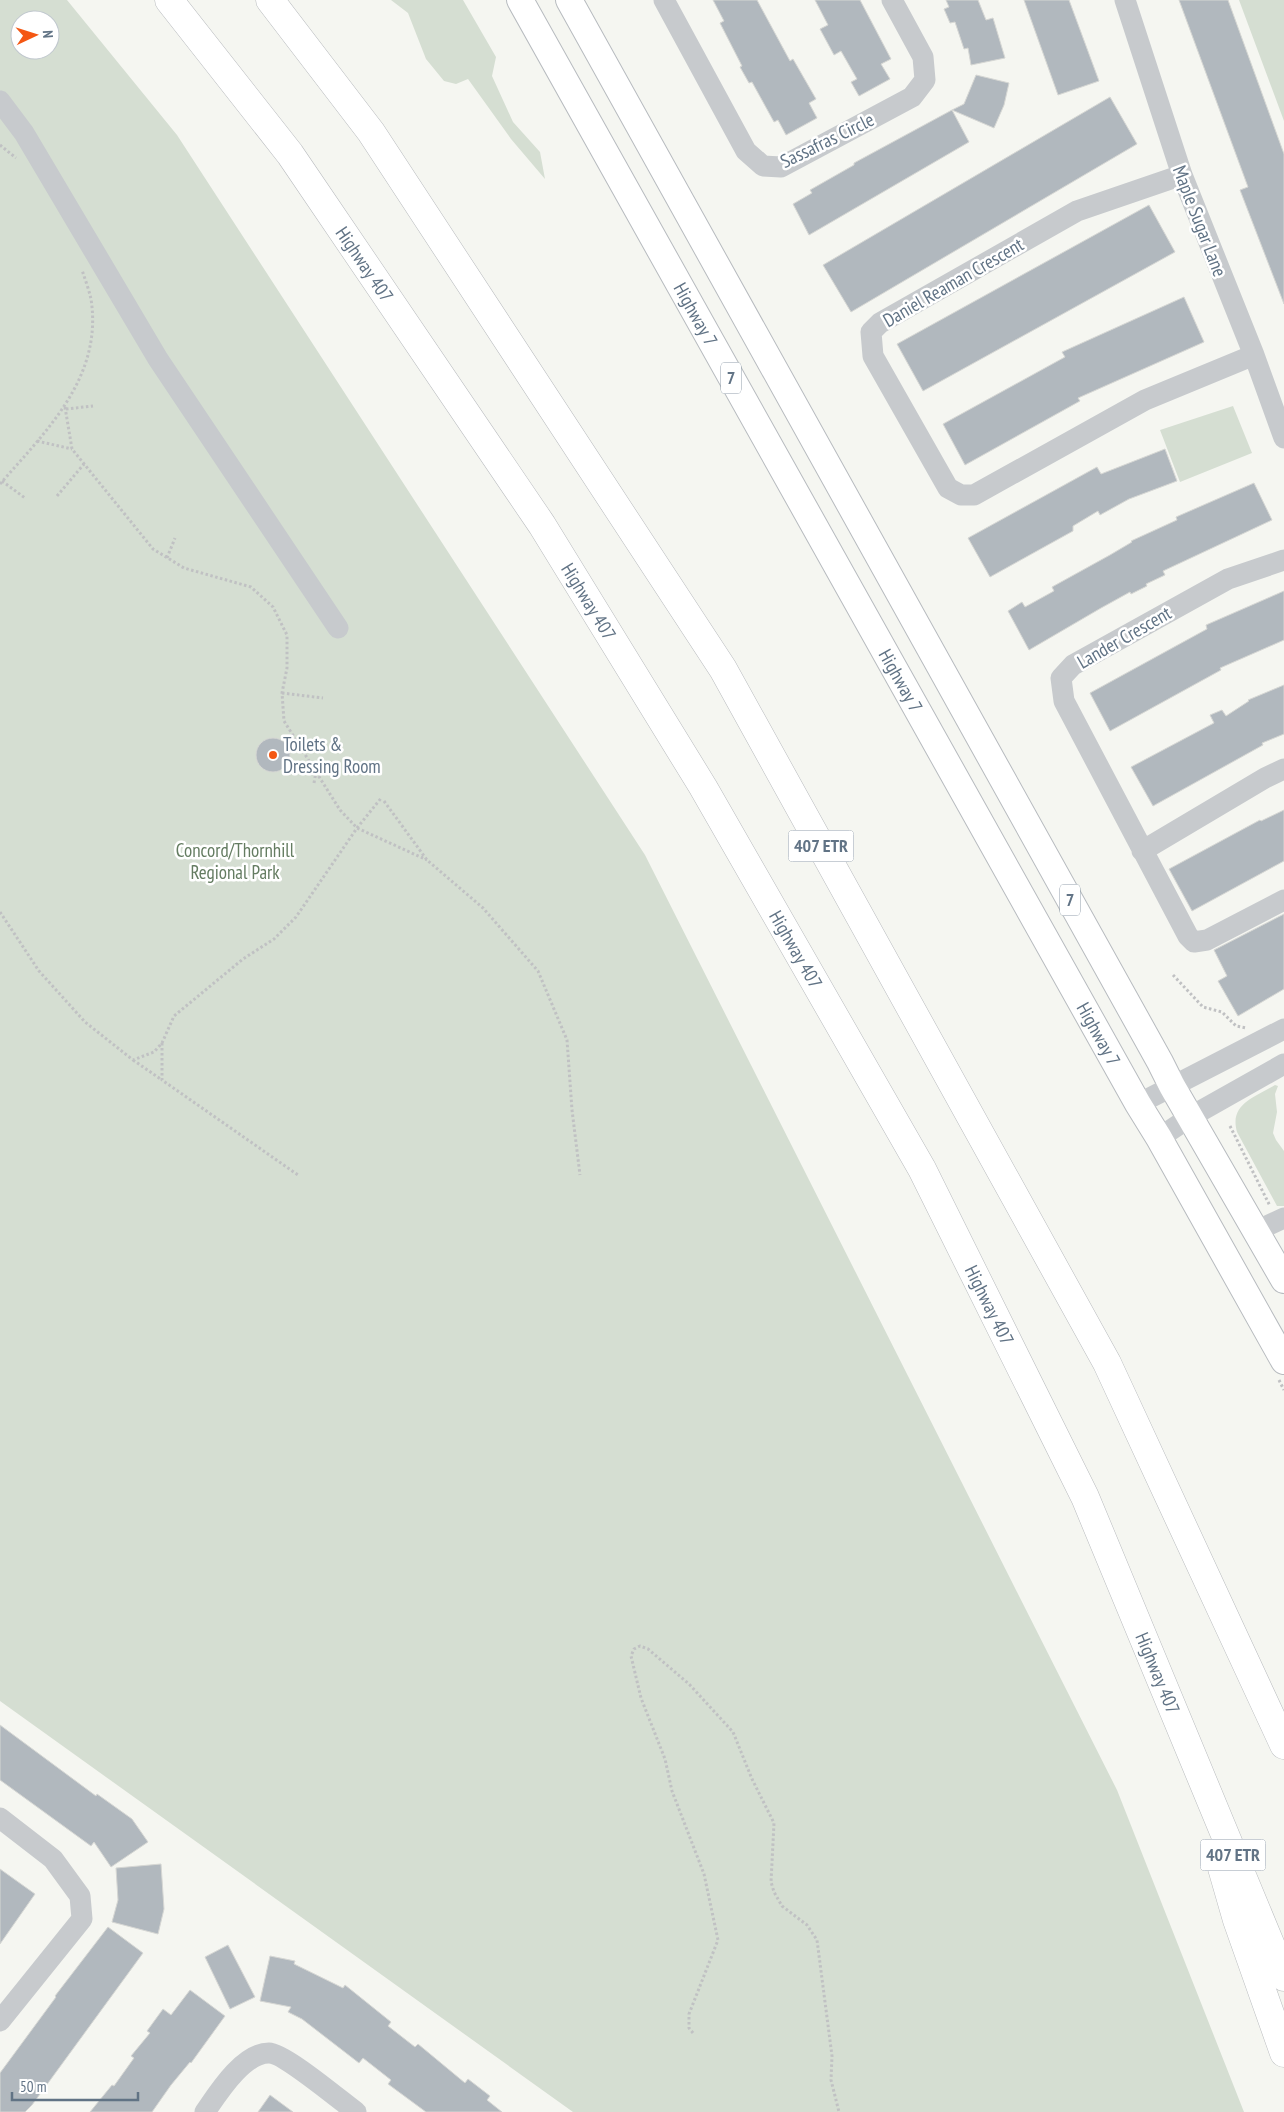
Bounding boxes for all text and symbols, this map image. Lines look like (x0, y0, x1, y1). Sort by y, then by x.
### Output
north arrow (10, 10, 60, 60)
text: N (39, 30, 57, 38)
street label: Sassafras Circle (776, 107, 878, 173)
street label: Maple Sugar Lane (1168, 162, 1232, 280)
street label: Highway 407 (331, 222, 399, 306)
street label: Daniel Reaman Crescent (878, 232, 1028, 332)
street label: Highway 7 (669, 278, 723, 350)
road number: 7 (721, 362, 741, 393)
street label: Highway 407 (556, 558, 622, 644)
street label: Lander Crescent (1073, 600, 1176, 674)
street label: Highway 7 (874, 645, 928, 717)
place label: Toilets & Dressing Room (283, 732, 381, 778)
marker: Toilets & Dressing Room (267, 749, 279, 761)
road number: 407 ETR (788, 830, 854, 861)
park label: Concord/Thornhill Regional Park (176, 838, 295, 884)
road number: 7 (1060, 884, 1080, 916)
street label: Highway 407 (764, 906, 828, 993)
street label: Highway 7 (1072, 998, 1126, 1070)
street label: Highway 407 (960, 1261, 1019, 1349)
street label: Highway 407 (1130, 1629, 1186, 1717)
road number: 407 ETR (1200, 1840, 1266, 1870)
scale bar (12, 2070, 139, 2102)
text: 50 m (20, 2077, 46, 2096)

